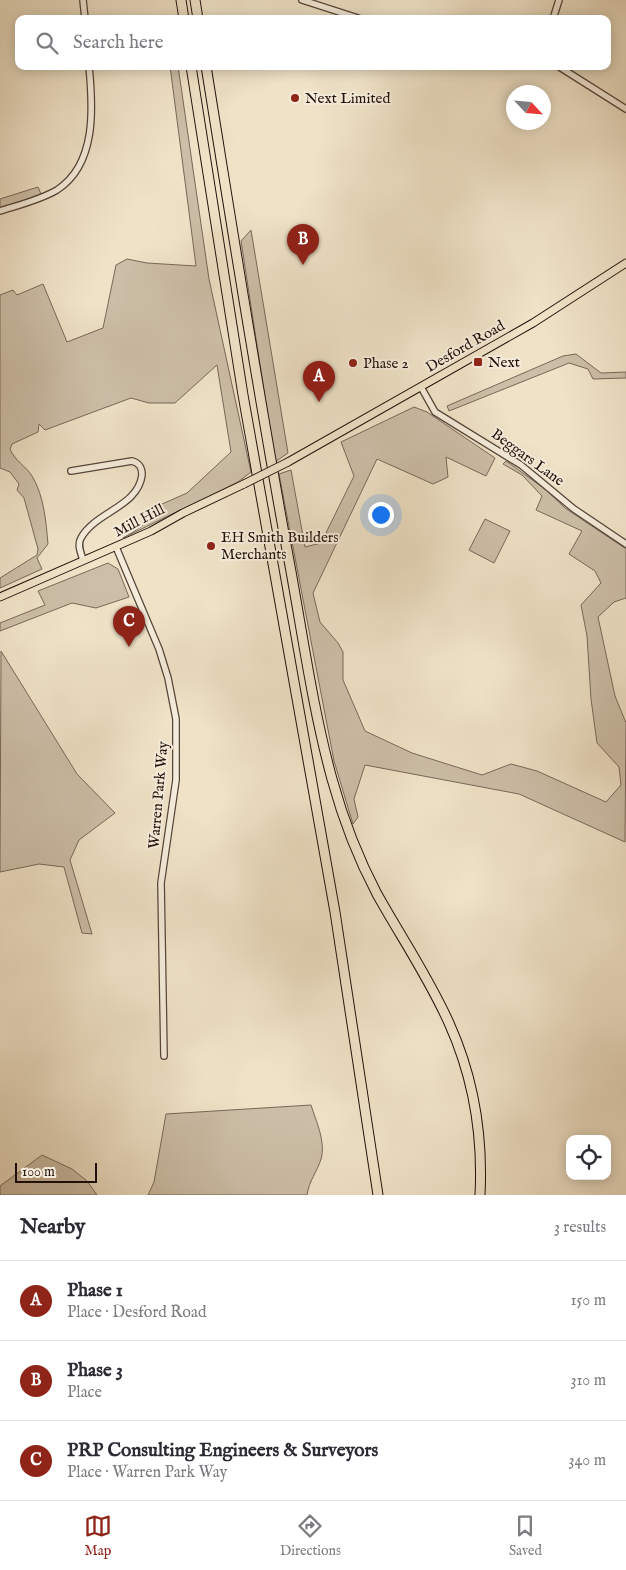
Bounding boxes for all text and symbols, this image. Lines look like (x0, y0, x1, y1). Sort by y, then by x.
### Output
search box (15, 15, 611, 70)
icon: search (33, 29, 61, 57)
text: Search here (73, 31, 164, 55)
north arrow (506, 85, 551, 130)
place label: Next Limited (305, 89, 391, 108)
marker: Next Limited (289, 92, 301, 104)
pin: B (287, 224, 319, 265)
street label: Desford Road (422, 316, 509, 377)
place label: Next (488, 353, 520, 372)
place label: Phase 2 (363, 354, 409, 373)
marker: Next (472, 356, 484, 368)
marker: Phase 2 (347, 357, 359, 369)
pin: A (303, 361, 335, 402)
street label: Beggars Lane (487, 425, 568, 490)
street label: Mill Hill (111, 499, 169, 541)
your location (368, 502, 394, 528)
place label: EH Smith Builders Merchants (221, 528, 339, 564)
marker: EH Smith Builders Merchants (205, 540, 217, 552)
pin: C (113, 606, 145, 647)
street label: Warren Park Way (144, 740, 173, 850)
map controls (566, 1135, 611, 1180)
button: locate (566, 1135, 611, 1180)
scale bar (15, 1160, 98, 1183)
text: 100 m (22, 1163, 55, 1181)
text: Nearby (20, 1214, 85, 1241)
text: 3 results (554, 1218, 606, 1238)
text: Phase 1 (67, 1279, 123, 1303)
text: A (31, 1291, 41, 1311)
text: 150 m (571, 1291, 606, 1311)
text: Place · Desford Road (67, 1303, 206, 1323)
text: Phase 3 (67, 1359, 123, 1383)
text: B (31, 1371, 41, 1391)
text: 310 m (570, 1371, 606, 1391)
text: Place (67, 1383, 102, 1403)
text: PRP Consulting Engineers & Surveyors (67, 1439, 378, 1463)
text: C (30, 1451, 42, 1471)
text: 340 m (568, 1451, 606, 1471)
text: Place · Warren Park Way (67, 1463, 227, 1483)
tab: Map (84, 1512, 112, 1560)
tab: Directions (280, 1512, 341, 1560)
tab: Saved (509, 1512, 542, 1560)

